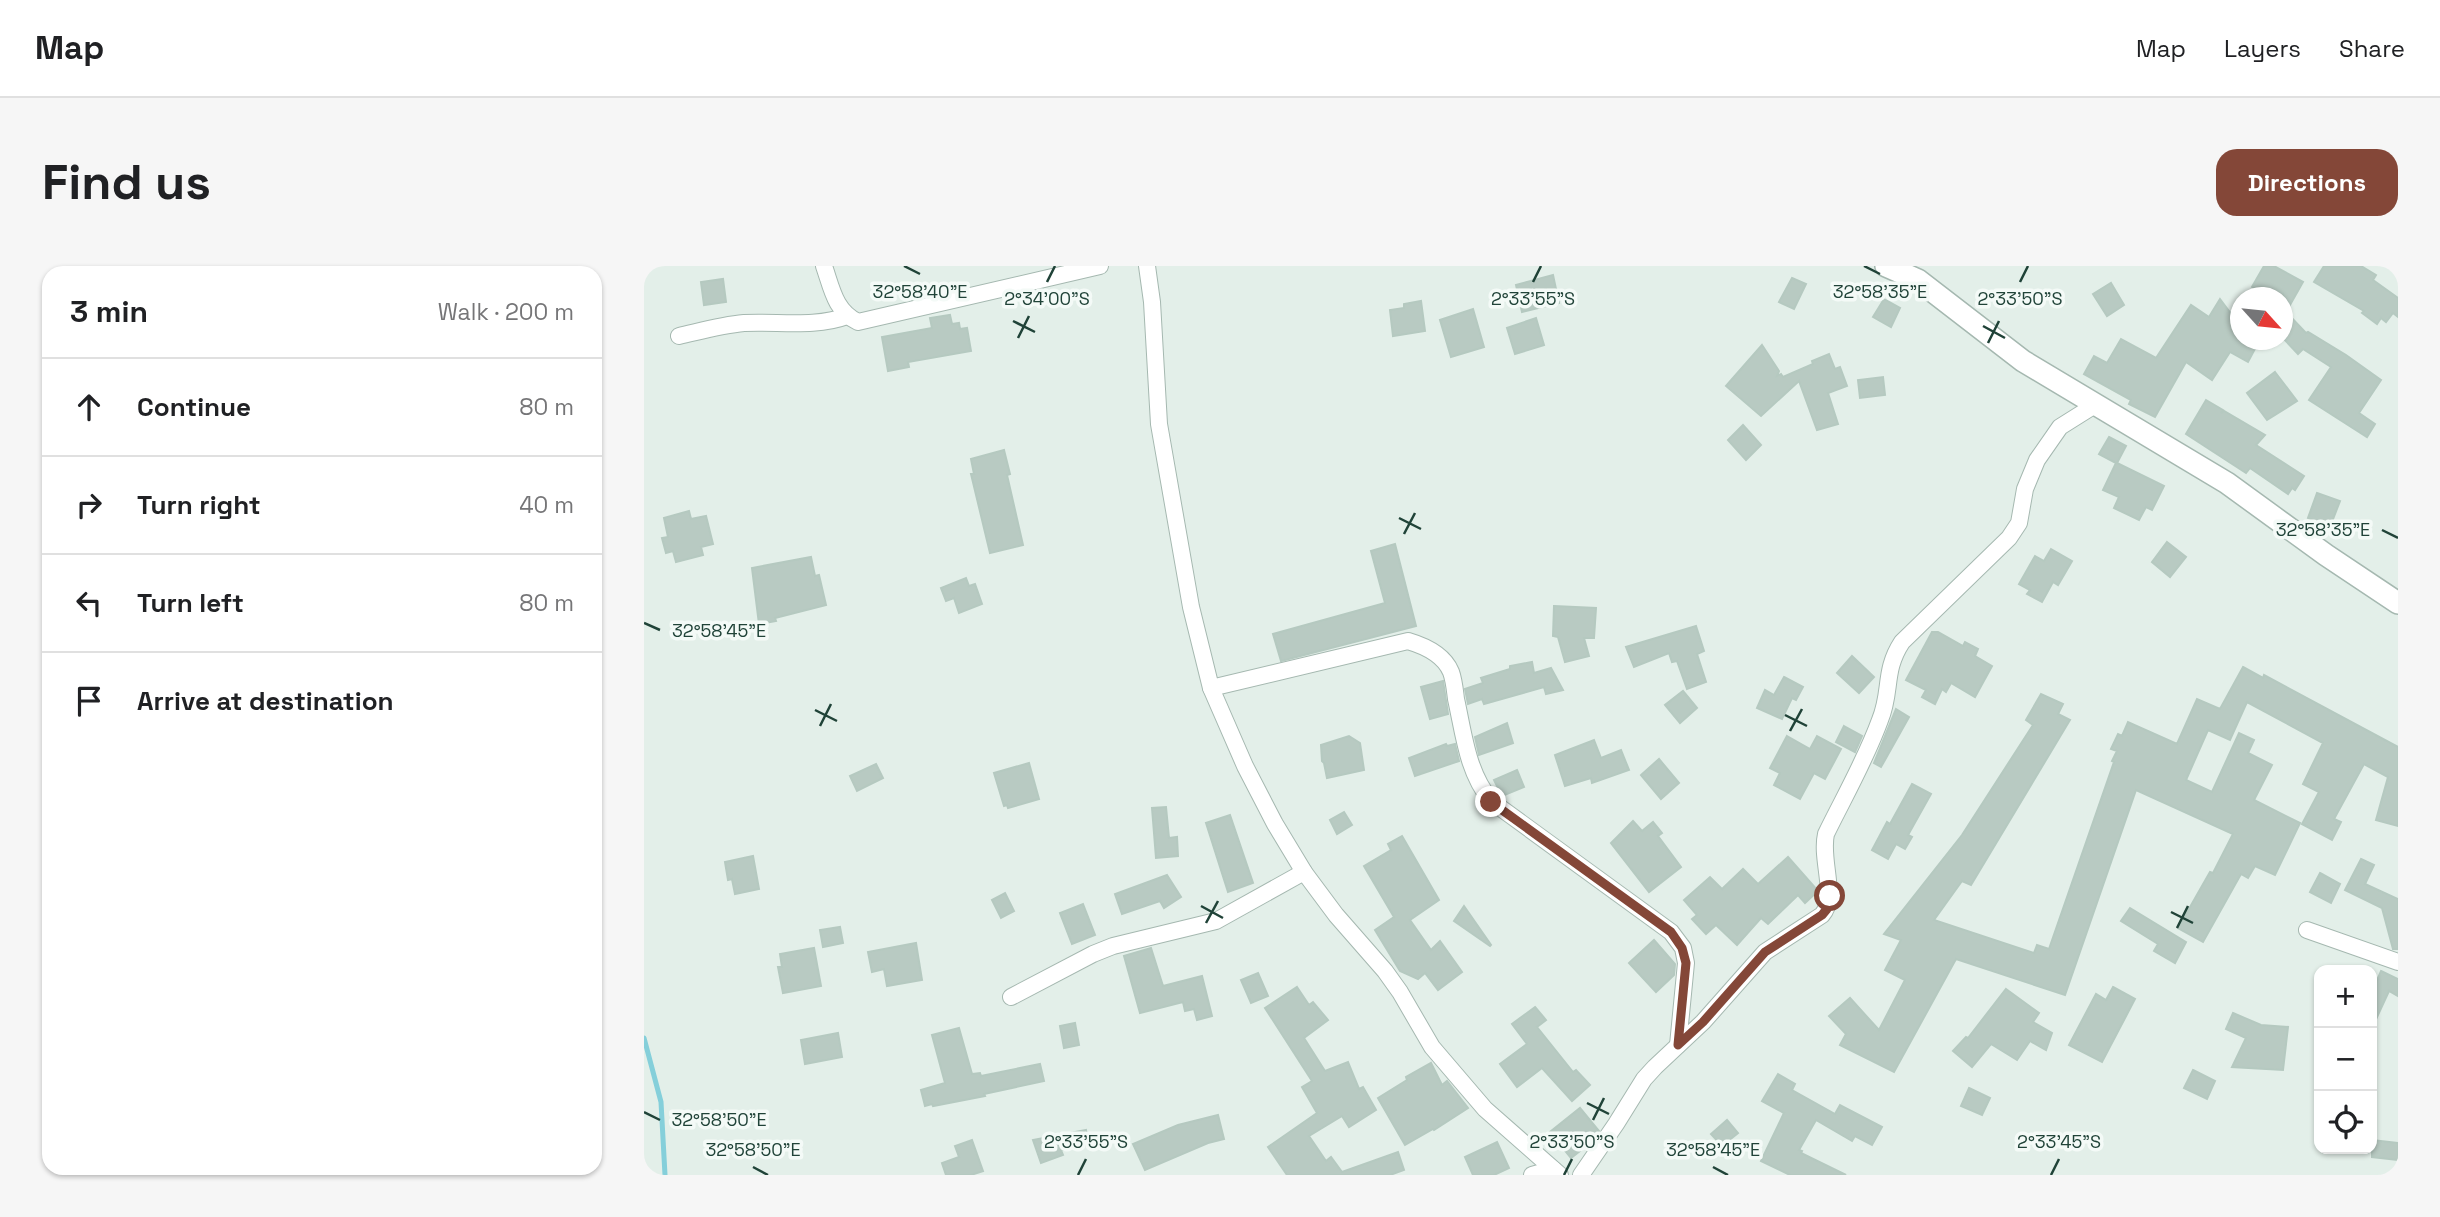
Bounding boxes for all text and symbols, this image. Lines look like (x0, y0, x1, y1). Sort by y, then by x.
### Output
text: Map (35, 27, 104, 69)
text: Map (2136, 33, 2186, 64)
text: Layers (2224, 33, 2301, 64)
text: Share (2339, 33, 2405, 64)
button: Directions (2216, 149, 2398, 216)
text: Find us (42, 151, 211, 213)
text: 32°58'40"E (873, 280, 967, 303)
text: 32°58'35"E (1833, 280, 1927, 303)
text: 2°34'00"S (1004, 287, 1090, 310)
text: 2°33'55"S (1491, 287, 1575, 310)
text: 2°33'50"S (1978, 287, 2062, 310)
north arrow (2230, 287, 2293, 350)
text: 3 min (70, 292, 148, 331)
text: Walk · 200 m (438, 297, 574, 327)
icon: ahead (70, 388, 108, 426)
text: Continue (137, 390, 251, 424)
text: 80 m (519, 392, 574, 422)
icon: right (70, 486, 108, 524)
text: Turn right (137, 488, 261, 522)
text: 40 m (519, 490, 574, 520)
text: 32°58'35"E (2276, 518, 2370, 541)
icon: left (70, 584, 108, 622)
text: Turn left (137, 586, 244, 620)
text: 80 m (519, 588, 574, 618)
text: 32°58'45"E (672, 619, 766, 642)
icon: arrive (70, 682, 108, 720)
text: Arrive at destination (137, 684, 394, 718)
route end (1475, 786, 1506, 817)
route start (1814, 880, 1845, 911)
map controls (2314, 965, 2377, 1154)
button: + (2314, 965, 2377, 1028)
button: − (2314, 1028, 2377, 1091)
button: locate (2314, 1091, 2377, 1154)
text: 32°58'50"E (671, 1108, 767, 1131)
text: 2°33'55"S (1044, 1130, 1128, 1153)
text: 2°33'50"S (1530, 1130, 1614, 1153)
text: 2°33'45"S (2017, 1130, 2101, 1153)
text: 32°58'50"E (705, 1138, 801, 1161)
text: 32°58'45"E (1666, 1138, 1760, 1161)

